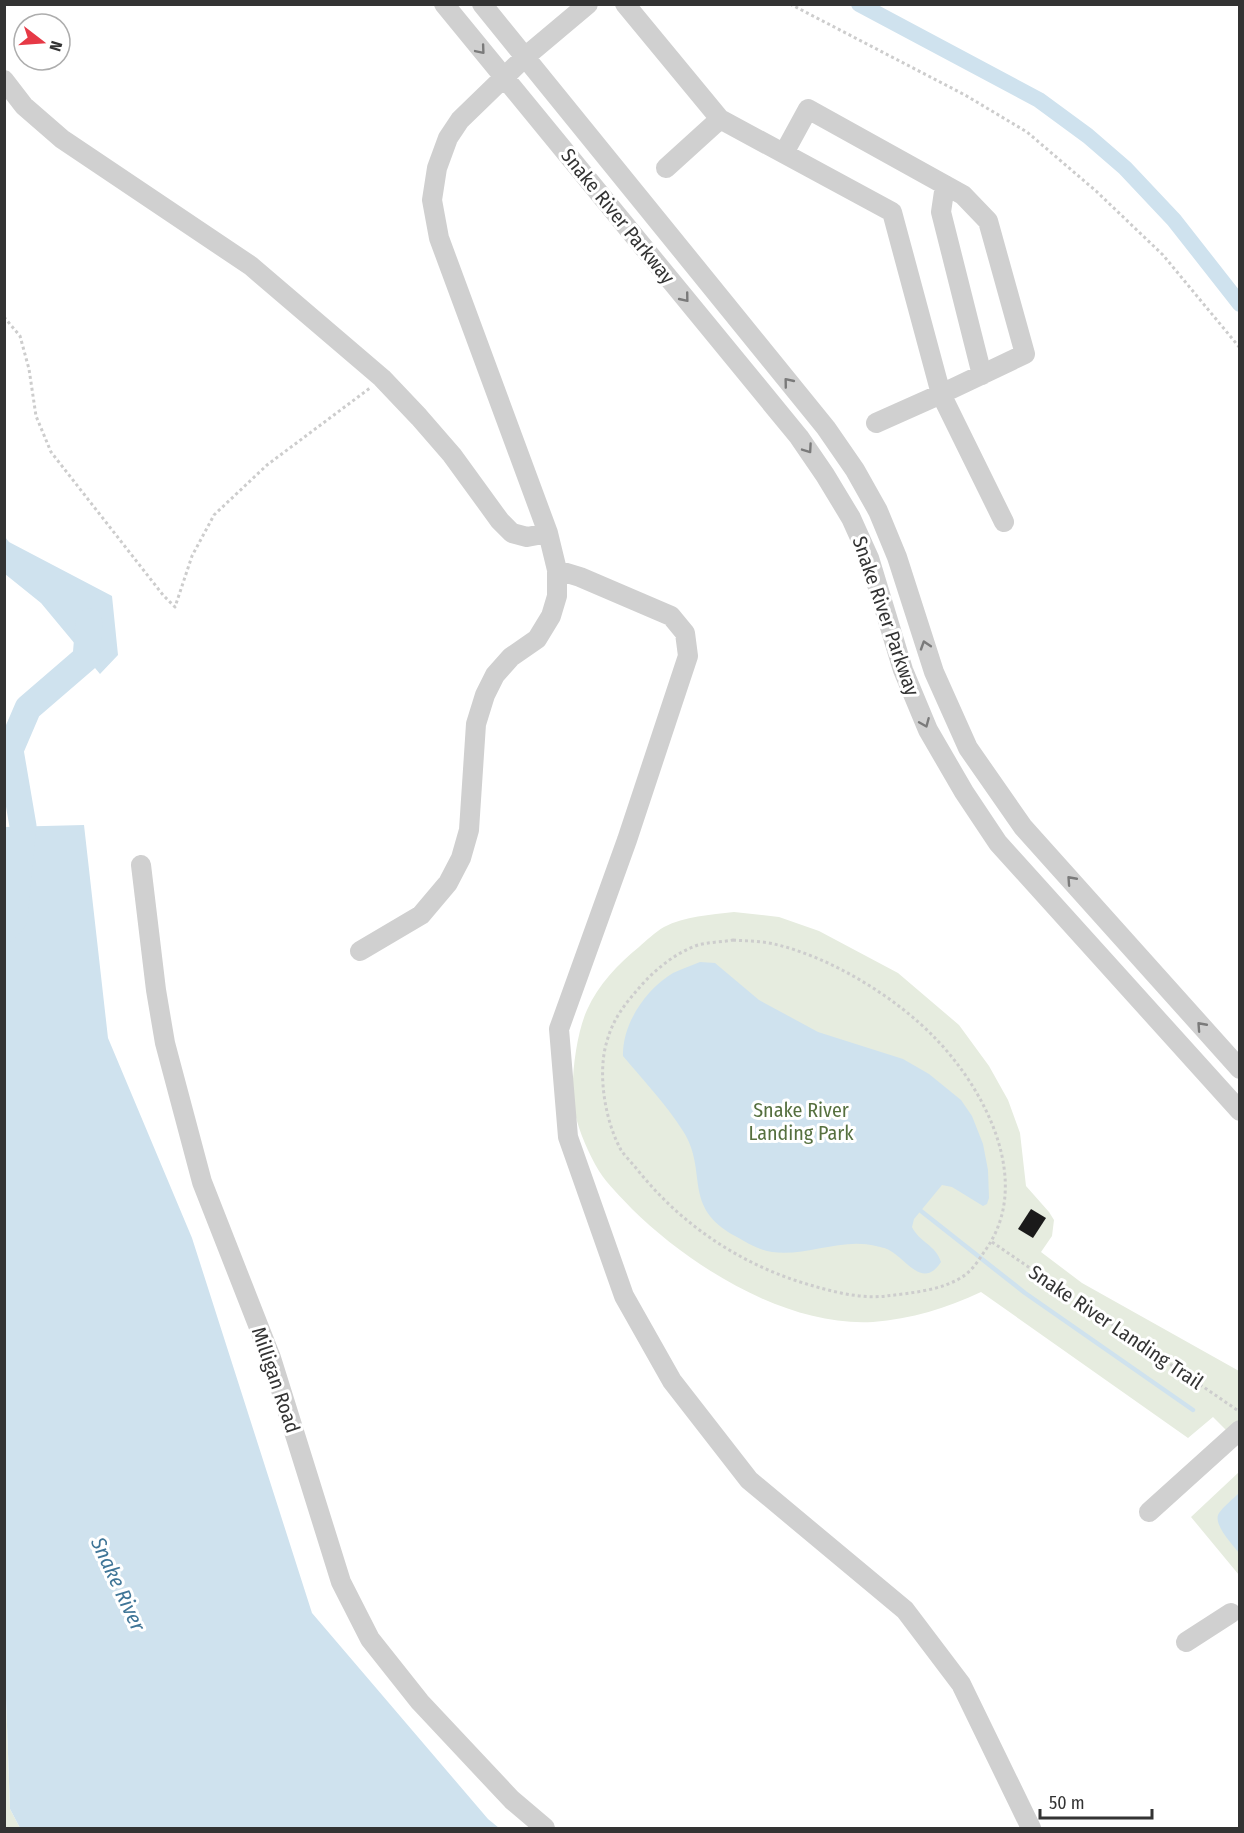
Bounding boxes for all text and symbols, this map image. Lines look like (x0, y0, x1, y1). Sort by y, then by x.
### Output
north arrow (12, 12, 72, 72)
text: N (45, 39, 66, 54)
one-way arrow (474, 43, 485, 54)
street label: Snake River Parkway (556, 144, 680, 289)
one-way arrow (678, 291, 689, 302)
one-way arrow (785, 378, 796, 389)
one-way arrow (801, 443, 812, 454)
street label: Snake River Parkway (847, 533, 925, 699)
one-way arrow (920, 640, 932, 651)
one-way arrow (918, 717, 930, 728)
one-way arrow (1067, 876, 1078, 887)
one-way arrow (1197, 1022, 1208, 1032)
park label: Snake River Landing Park (749, 1098, 854, 1145)
street label: Snake River Landing Trail (1024, 1260, 1208, 1394)
street label: Milligan Road (247, 1324, 305, 1436)
water label: Snake River (85, 1532, 151, 1636)
scale bar (1040, 1782, 1152, 1820)
text: 50 m (1049, 1792, 1085, 1814)

